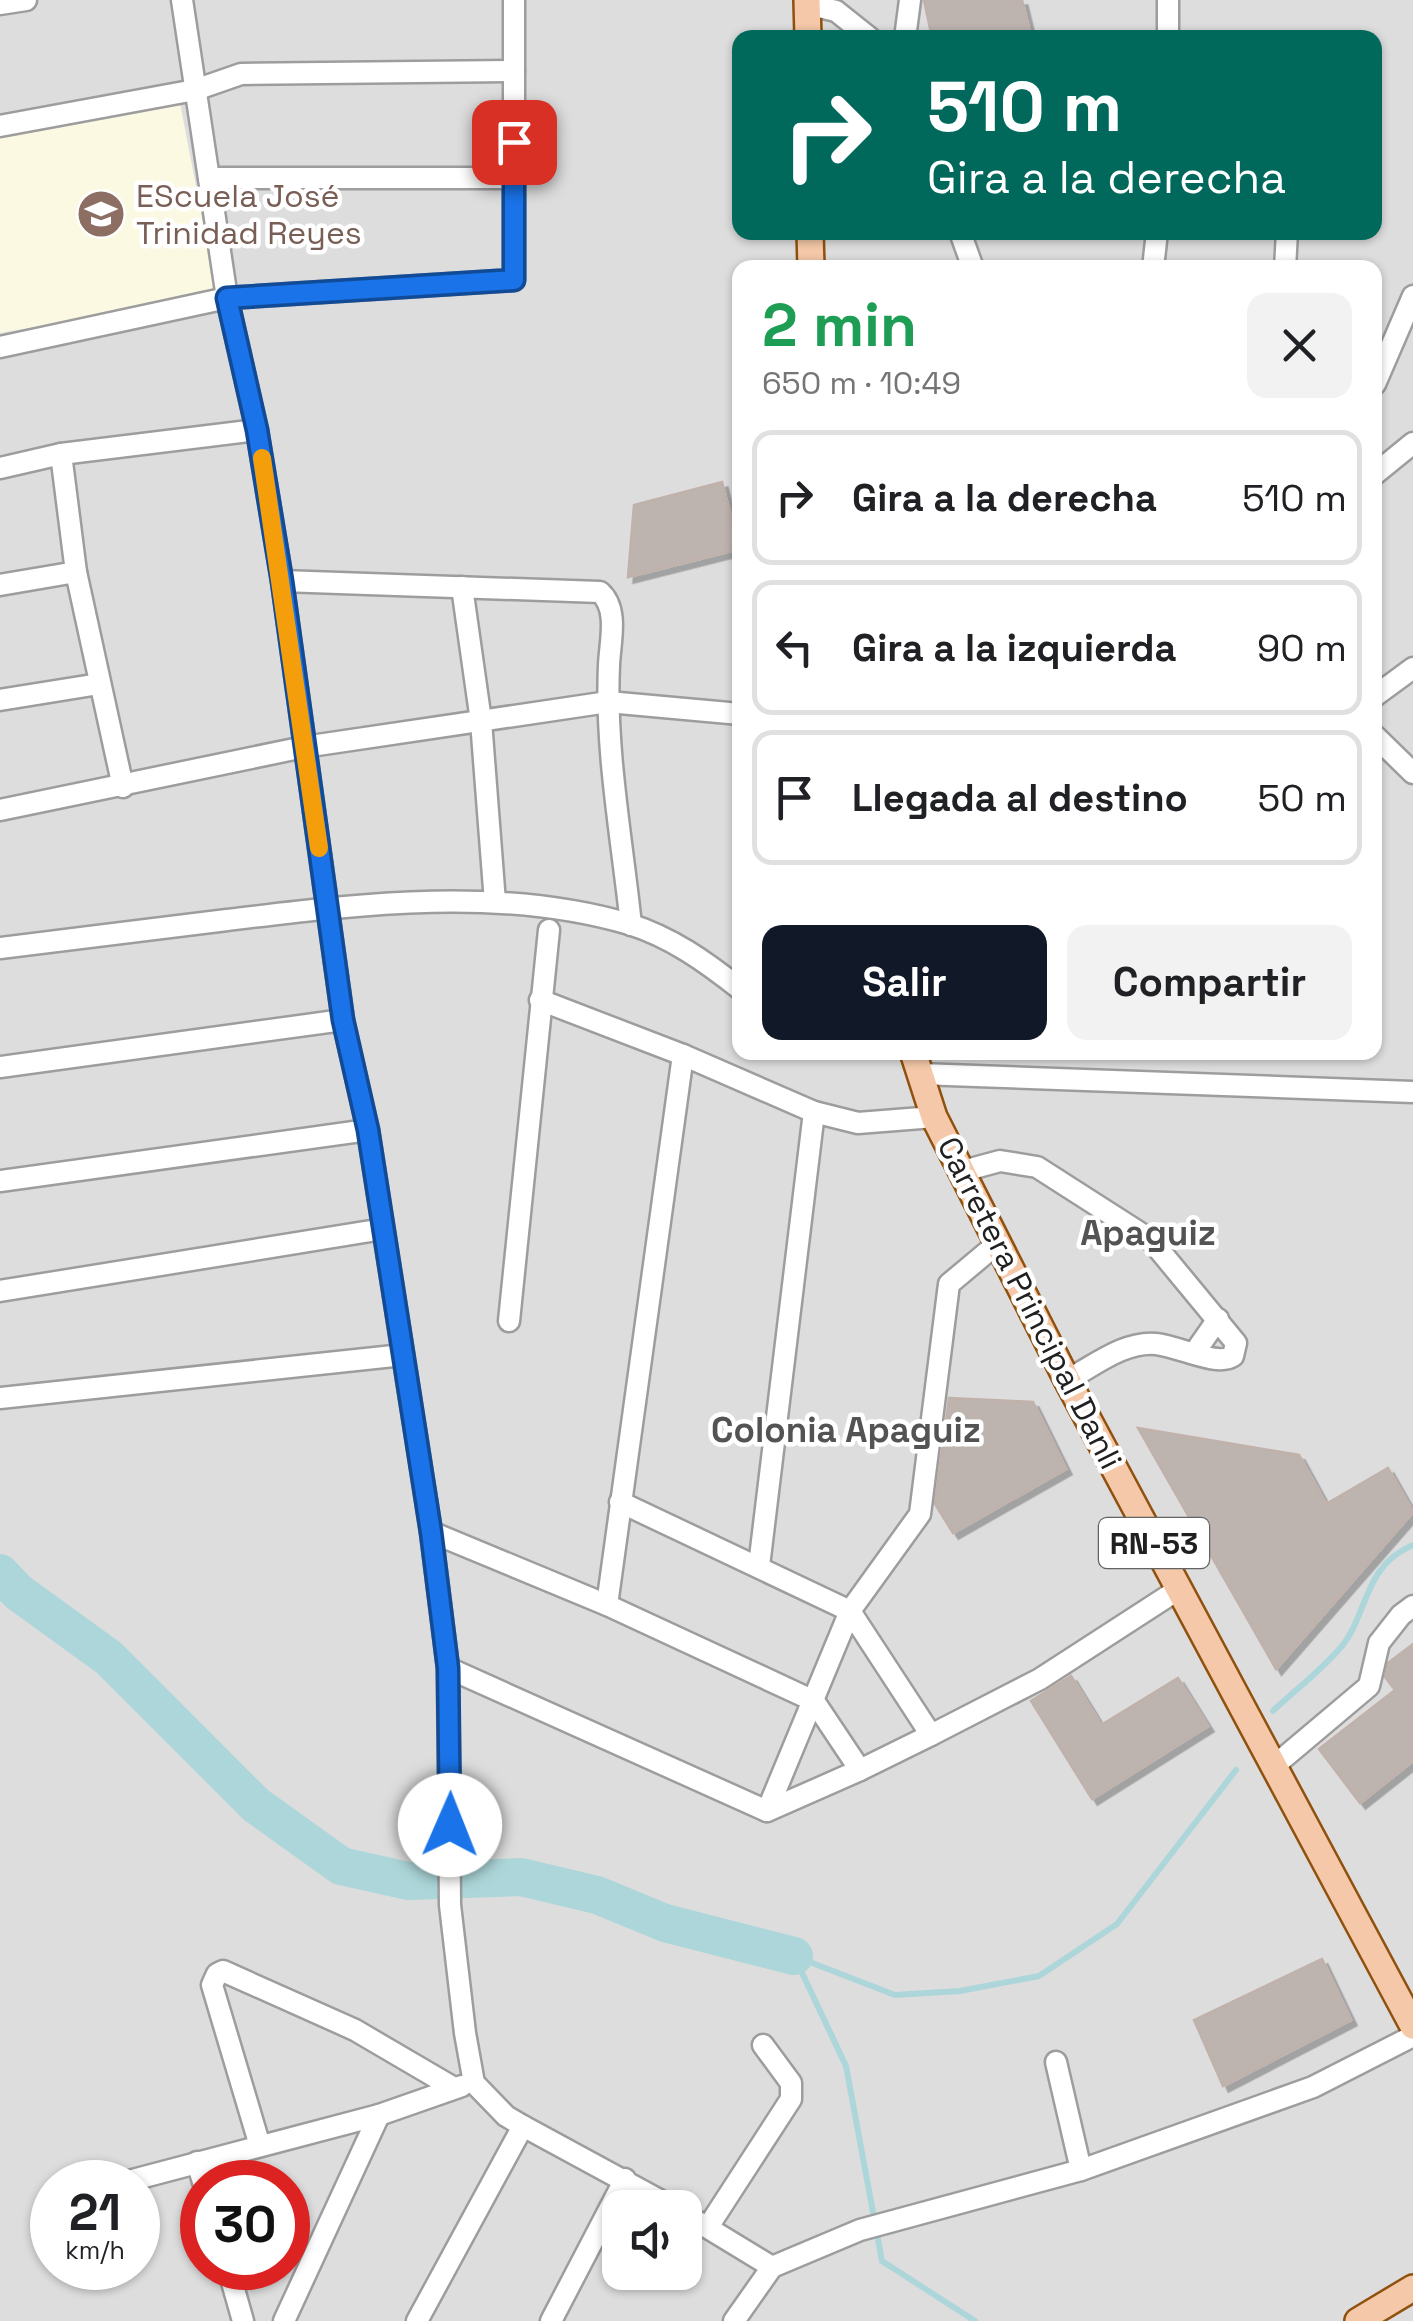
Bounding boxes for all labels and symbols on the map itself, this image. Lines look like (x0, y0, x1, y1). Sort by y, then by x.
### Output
pin (472, 100, 557, 185)
place label: EScuela José Trinidad Reyes (136, 176, 362, 253)
school or university icon: EScuela José Trinidad Reyes (75, 188, 127, 240)
street label: Carretera Principal Danli (929, 1130, 1131, 1476)
district label: Apaguiz (1080, 1211, 1216, 1255)
district label: Colonia Apaguiz (711, 1408, 981, 1452)
road number: RN-53 (1099, 1518, 1209, 1568)
position arrow (398, 1773, 502, 1877)
speed limit sign: 30 (180, 2160, 310, 2290)

